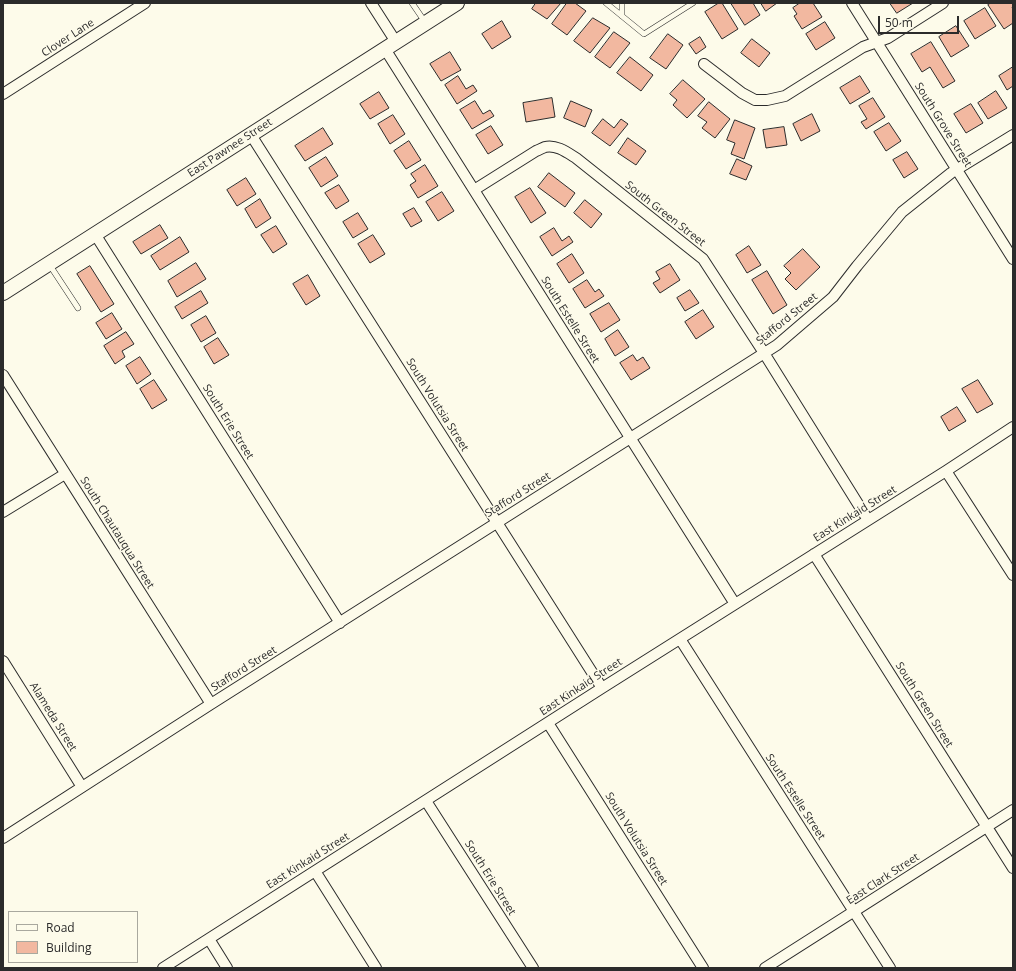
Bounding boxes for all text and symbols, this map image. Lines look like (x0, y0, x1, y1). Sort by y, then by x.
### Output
scale bar (880, 8, 961, 34)
text: 50 m (885, 14, 913, 31)
street label: Clover Lane (39, 16, 97, 60)
street label: South Grove Street (912, 80, 974, 170)
street label: East Pawnee Street (185, 116, 275, 180)
street label: South Green Street (622, 179, 708, 249)
street label: South Estelle Street (538, 274, 602, 366)
street label: Stafford Street (754, 290, 820, 348)
street label: South Volutsia Street (403, 356, 471, 454)
street label: South Erie Street (200, 382, 256, 462)
street label: Stafford Street (483, 470, 553, 520)
street label: South Chautauqua Street (77, 475, 157, 591)
street label: East Kinkaid Street (811, 483, 899, 545)
street label: Stafford Street (209, 644, 279, 694)
street label: East Kinkaid Street (537, 655, 625, 719)
street label: South Green Street (892, 660, 956, 750)
street label: Alameda Street (27, 680, 79, 754)
street label: South Estelle Street (762, 752, 828, 842)
street label: South Volutsia Street (602, 790, 670, 888)
street label: East Kinkaid Street (264, 830, 352, 892)
street label: South Erie Street (462, 838, 518, 918)
street label: East Clark Street (844, 851, 922, 907)
legend (8, 911, 138, 963)
text: Road (46, 919, 75, 936)
text: Building (46, 939, 91, 956)

